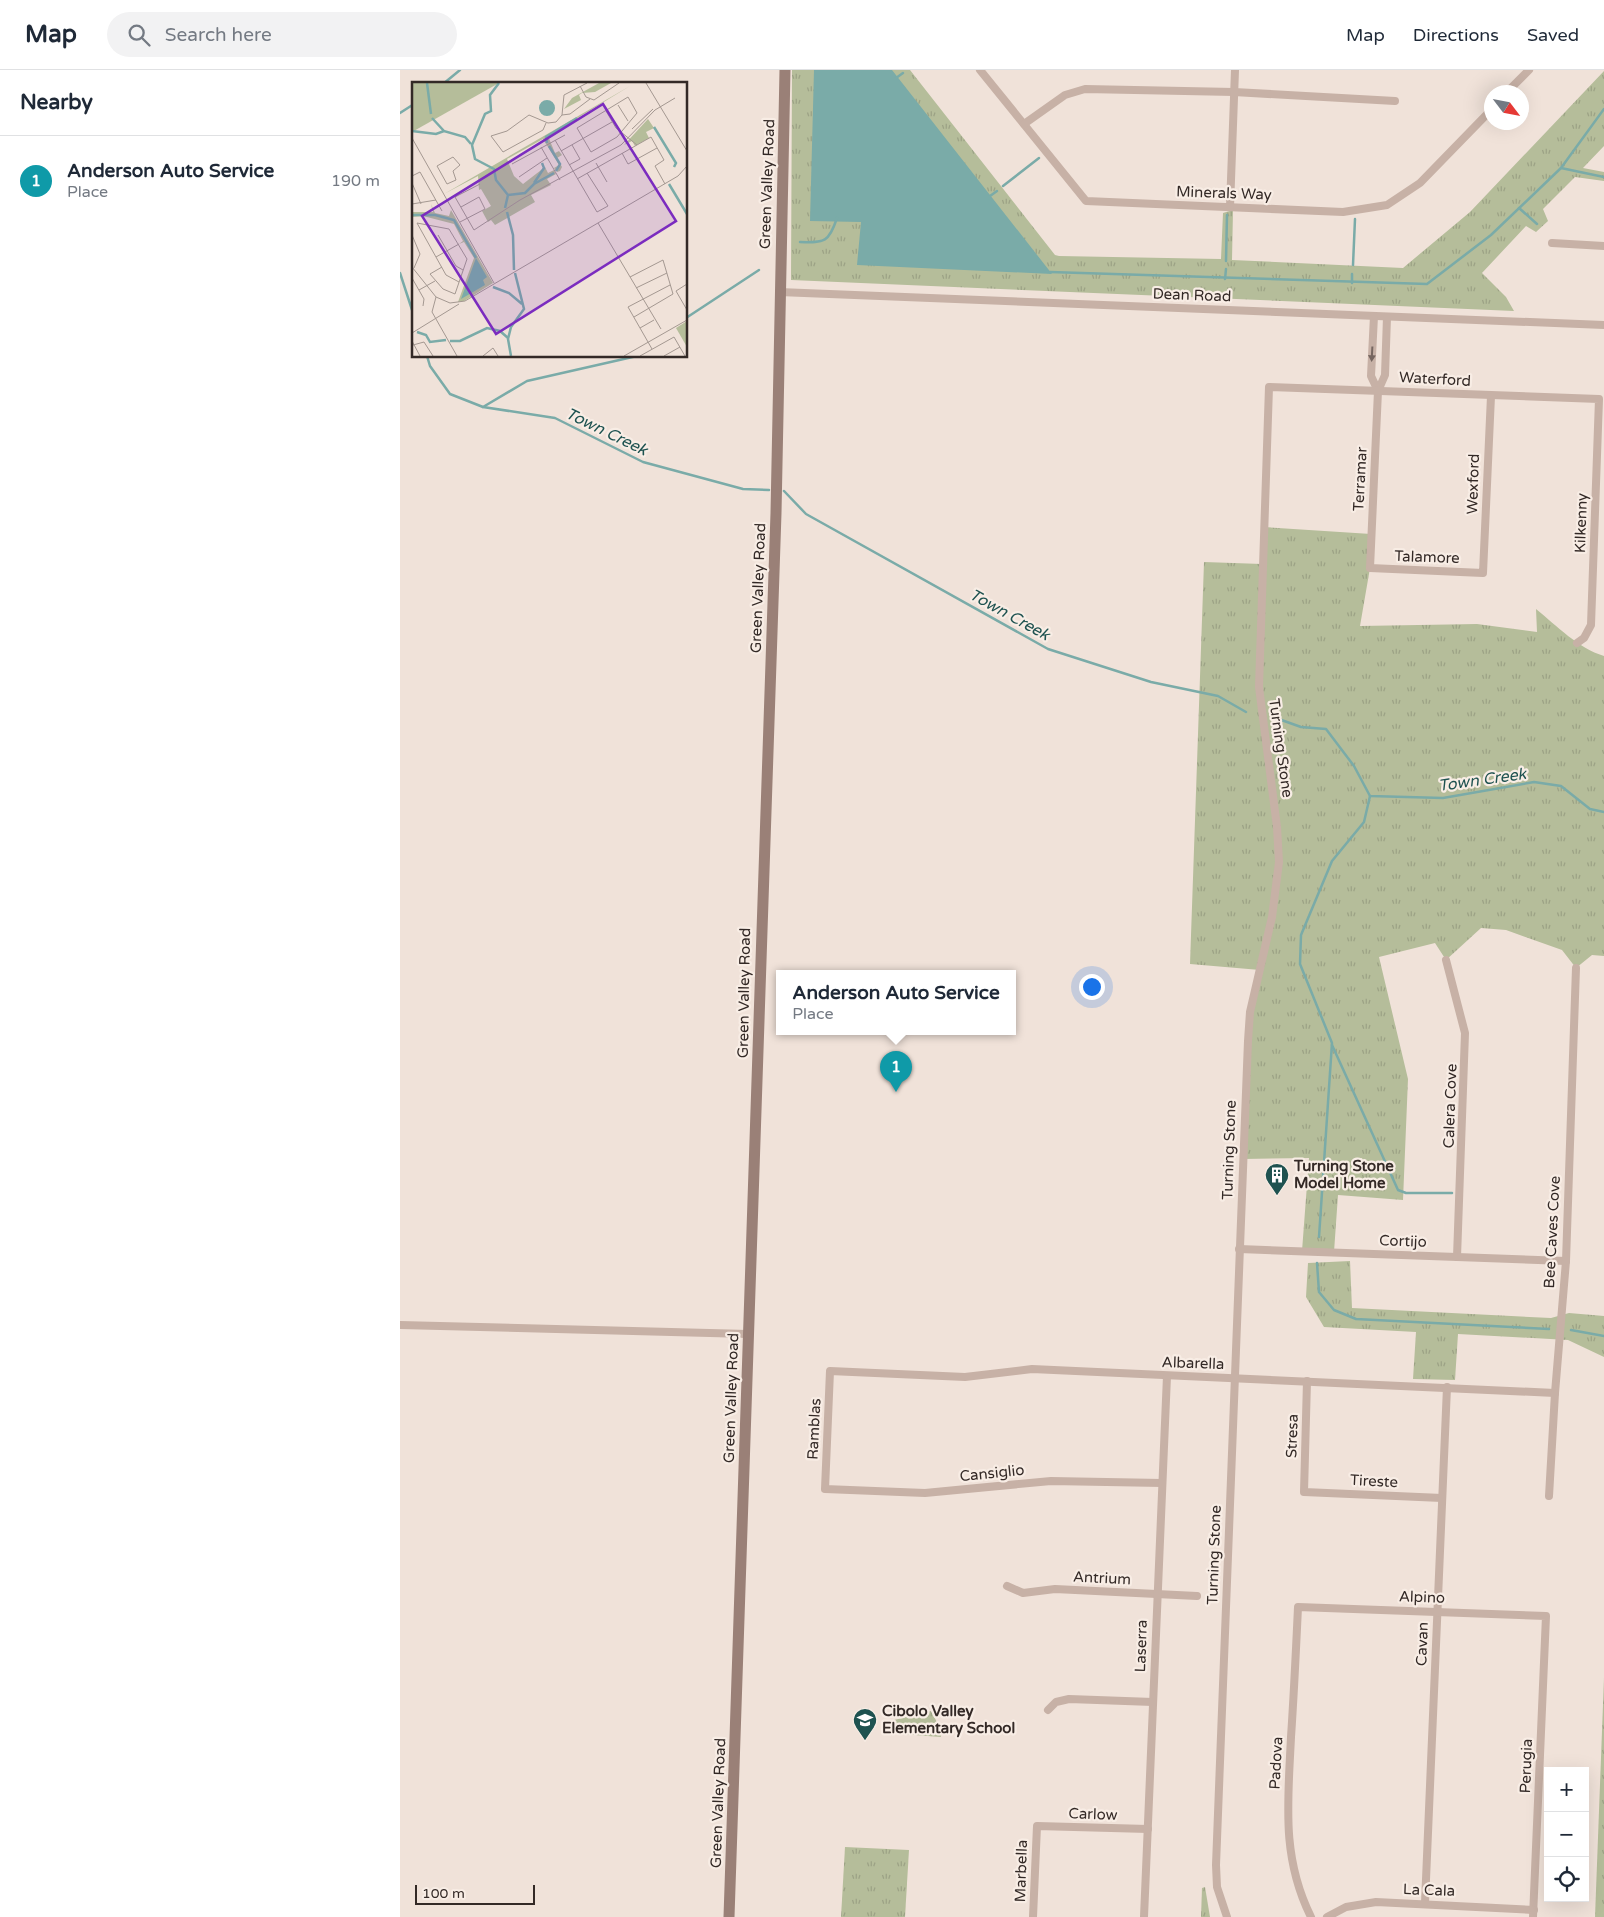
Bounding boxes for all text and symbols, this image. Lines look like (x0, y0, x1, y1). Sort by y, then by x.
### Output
search box (107, 12, 457, 57)
text: Map (25, 20, 77, 49)
icon: search (125, 21, 153, 49)
text: Search here (165, 24, 272, 46)
text: Map (1346, 24, 1385, 46)
text: Directions (1413, 24, 1499, 46)
text: Saved (1527, 24, 1579, 46)
inset map (412, 82, 688, 358)
north arrow (1484, 85, 1529, 130)
text: Nearby (20, 90, 93, 115)
street label: Green Valley Road (756, 118, 778, 250)
text: Anderson Auto Service (67, 160, 274, 182)
text: 1 (31, 171, 41, 191)
text: 190 m (331, 171, 380, 191)
text: Place (67, 182, 108, 202)
street label: Minerals Way (1176, 182, 1272, 204)
street label: Dean Road (1152, 285, 1232, 305)
one-way arrow (1368, 347, 1376, 363)
street label: Waterford (1399, 368, 1471, 390)
water label: Town Creek (562, 403, 652, 461)
street label: Terramar (1349, 446, 1371, 512)
street label: Wexford (1463, 453, 1483, 515)
street label: Kilkenny (1571, 493, 1591, 553)
street label: Green Valley Road (747, 522, 769, 654)
street label: Talamore (1394, 547, 1460, 567)
water label: Town Creek (966, 585, 1054, 646)
street label: Turning Stone (1265, 697, 1297, 799)
water label: Town Creek (1437, 764, 1529, 796)
street label: Green Valley Road (734, 928, 754, 1058)
popup (776, 970, 1016, 1035)
your location (1079, 974, 1105, 1000)
text: Anderson Auto Service (792, 982, 1000, 1004)
text: Place (792, 1004, 834, 1024)
pin: 1 (880, 1051, 912, 1092)
street label: Calera Cove (1440, 1063, 1460, 1149)
street label: Turning Stone (1218, 1100, 1240, 1200)
place label: Turning Stone Model Home (1293, 1157, 1394, 1192)
building icon: Turning Stone Model Home (1264, 1162, 1290, 1196)
street label: Bee Caves Cove (1540, 1175, 1564, 1289)
street label: Cortijo (1379, 1231, 1427, 1251)
street label: Green Valley Road (720, 1332, 742, 1464)
street label: Albarella (1161, 1353, 1225, 1373)
street label: Ramblas (803, 1398, 825, 1460)
street label: Stresa (1282, 1414, 1302, 1458)
street label: Cansiglio (959, 1461, 1025, 1485)
street label: Tireste (1350, 1471, 1398, 1491)
street label: Turning Stone (1203, 1505, 1225, 1605)
street label: Antrium (1072, 1567, 1132, 1589)
street label: Alpino (1399, 1587, 1445, 1607)
street label: Laserra (1131, 1619, 1151, 1673)
street label: Cavan (1412, 1622, 1432, 1666)
place label: Cibolo Valley Elementary School (882, 1702, 1015, 1738)
school or university icon: Cibolo Valley Elementary School (852, 1707, 878, 1741)
street label: Padova (1266, 1736, 1286, 1790)
street label: Green Valley Road (707, 1737, 729, 1869)
street label: Perugia (1516, 1738, 1536, 1794)
map controls (1544, 1767, 1589, 1902)
button: + (1544, 1767, 1589, 1812)
street label: Carlow (1068, 1804, 1118, 1824)
button: − (1544, 1812, 1589, 1857)
street label: Marbella (1011, 1839, 1031, 1903)
button: locate (1544, 1857, 1589, 1902)
street label: La Cala (1403, 1880, 1455, 1900)
scale bar (415, 1882, 535, 1905)
text: 100 m (422, 1885, 465, 1902)

